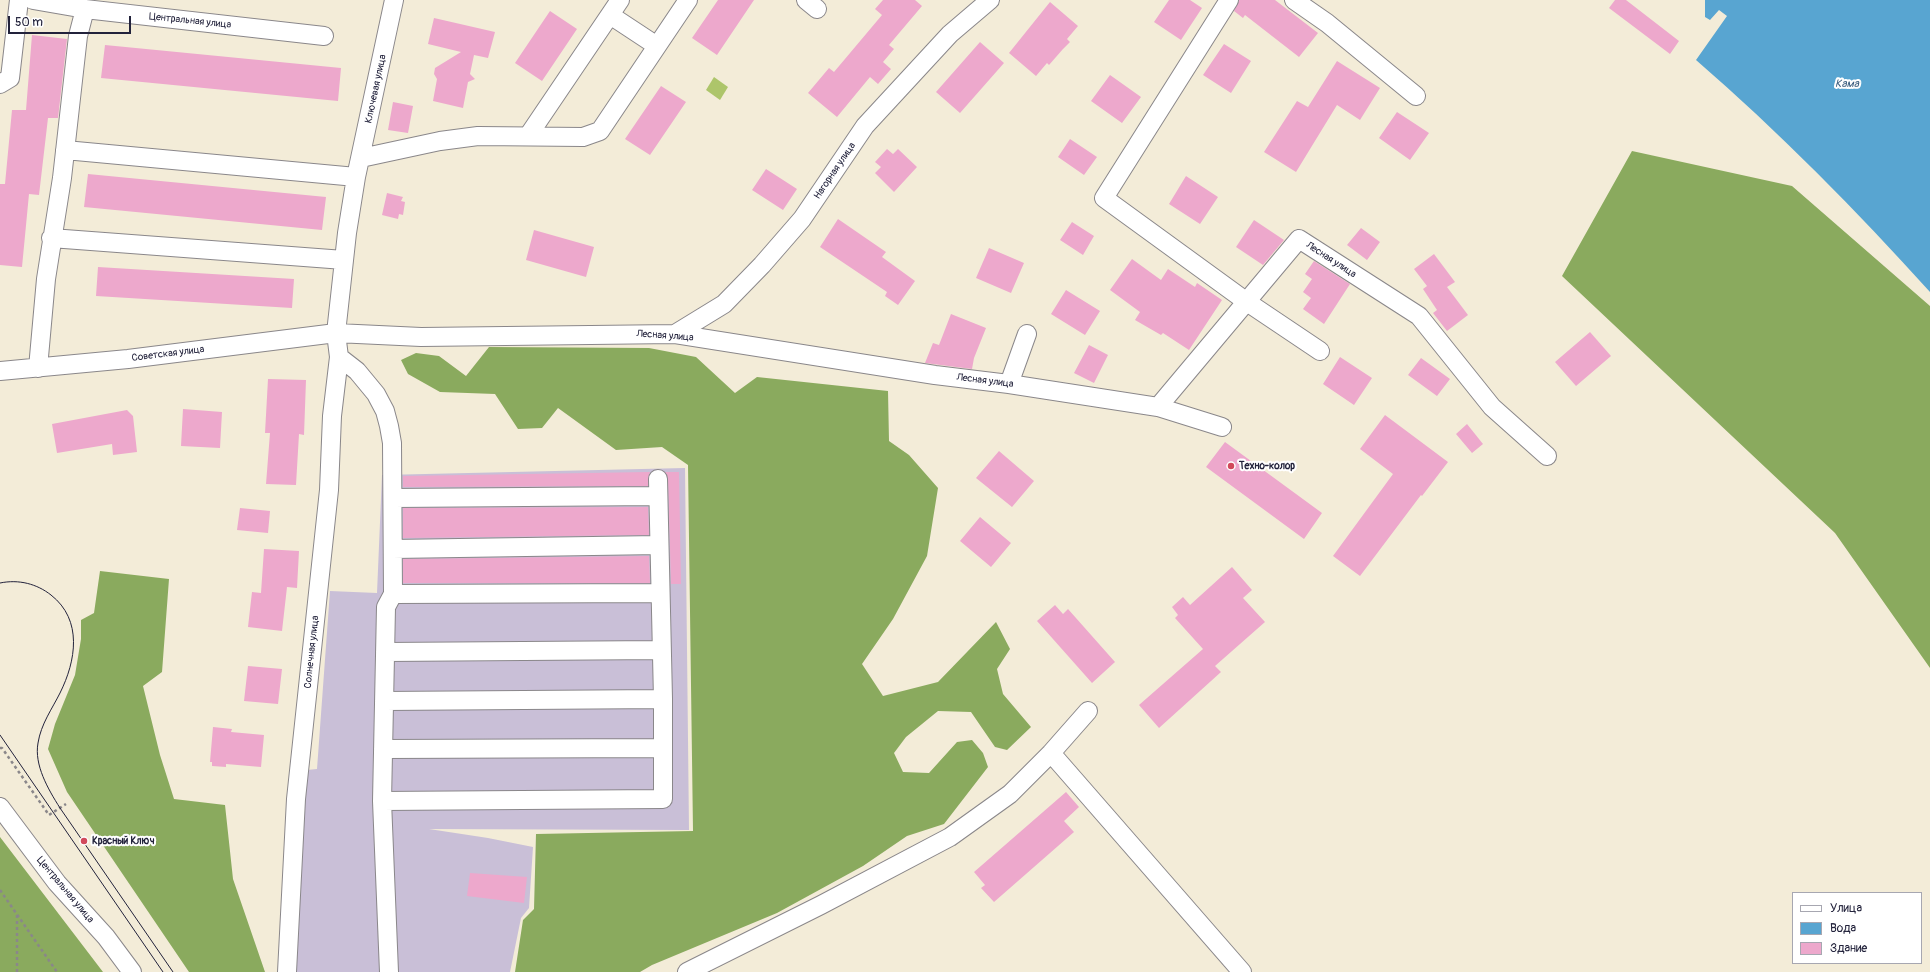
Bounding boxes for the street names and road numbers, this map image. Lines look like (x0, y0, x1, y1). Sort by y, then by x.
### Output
street label: Центральная улица (148, 11, 232, 31)
street label: Ключевая улица (363, 53, 389, 125)
street label: Нагорная улица (812, 140, 858, 202)
street label: Лесная улица (1304, 239, 1358, 281)
street label: Лесная улица (636, 328, 694, 344)
street label: Советская улица (131, 344, 205, 364)
street label: Лесная улица (956, 372, 1014, 390)
street label: Солнечная улица (302, 615, 322, 689)
street label: Центральная улица (34, 854, 96, 926)

